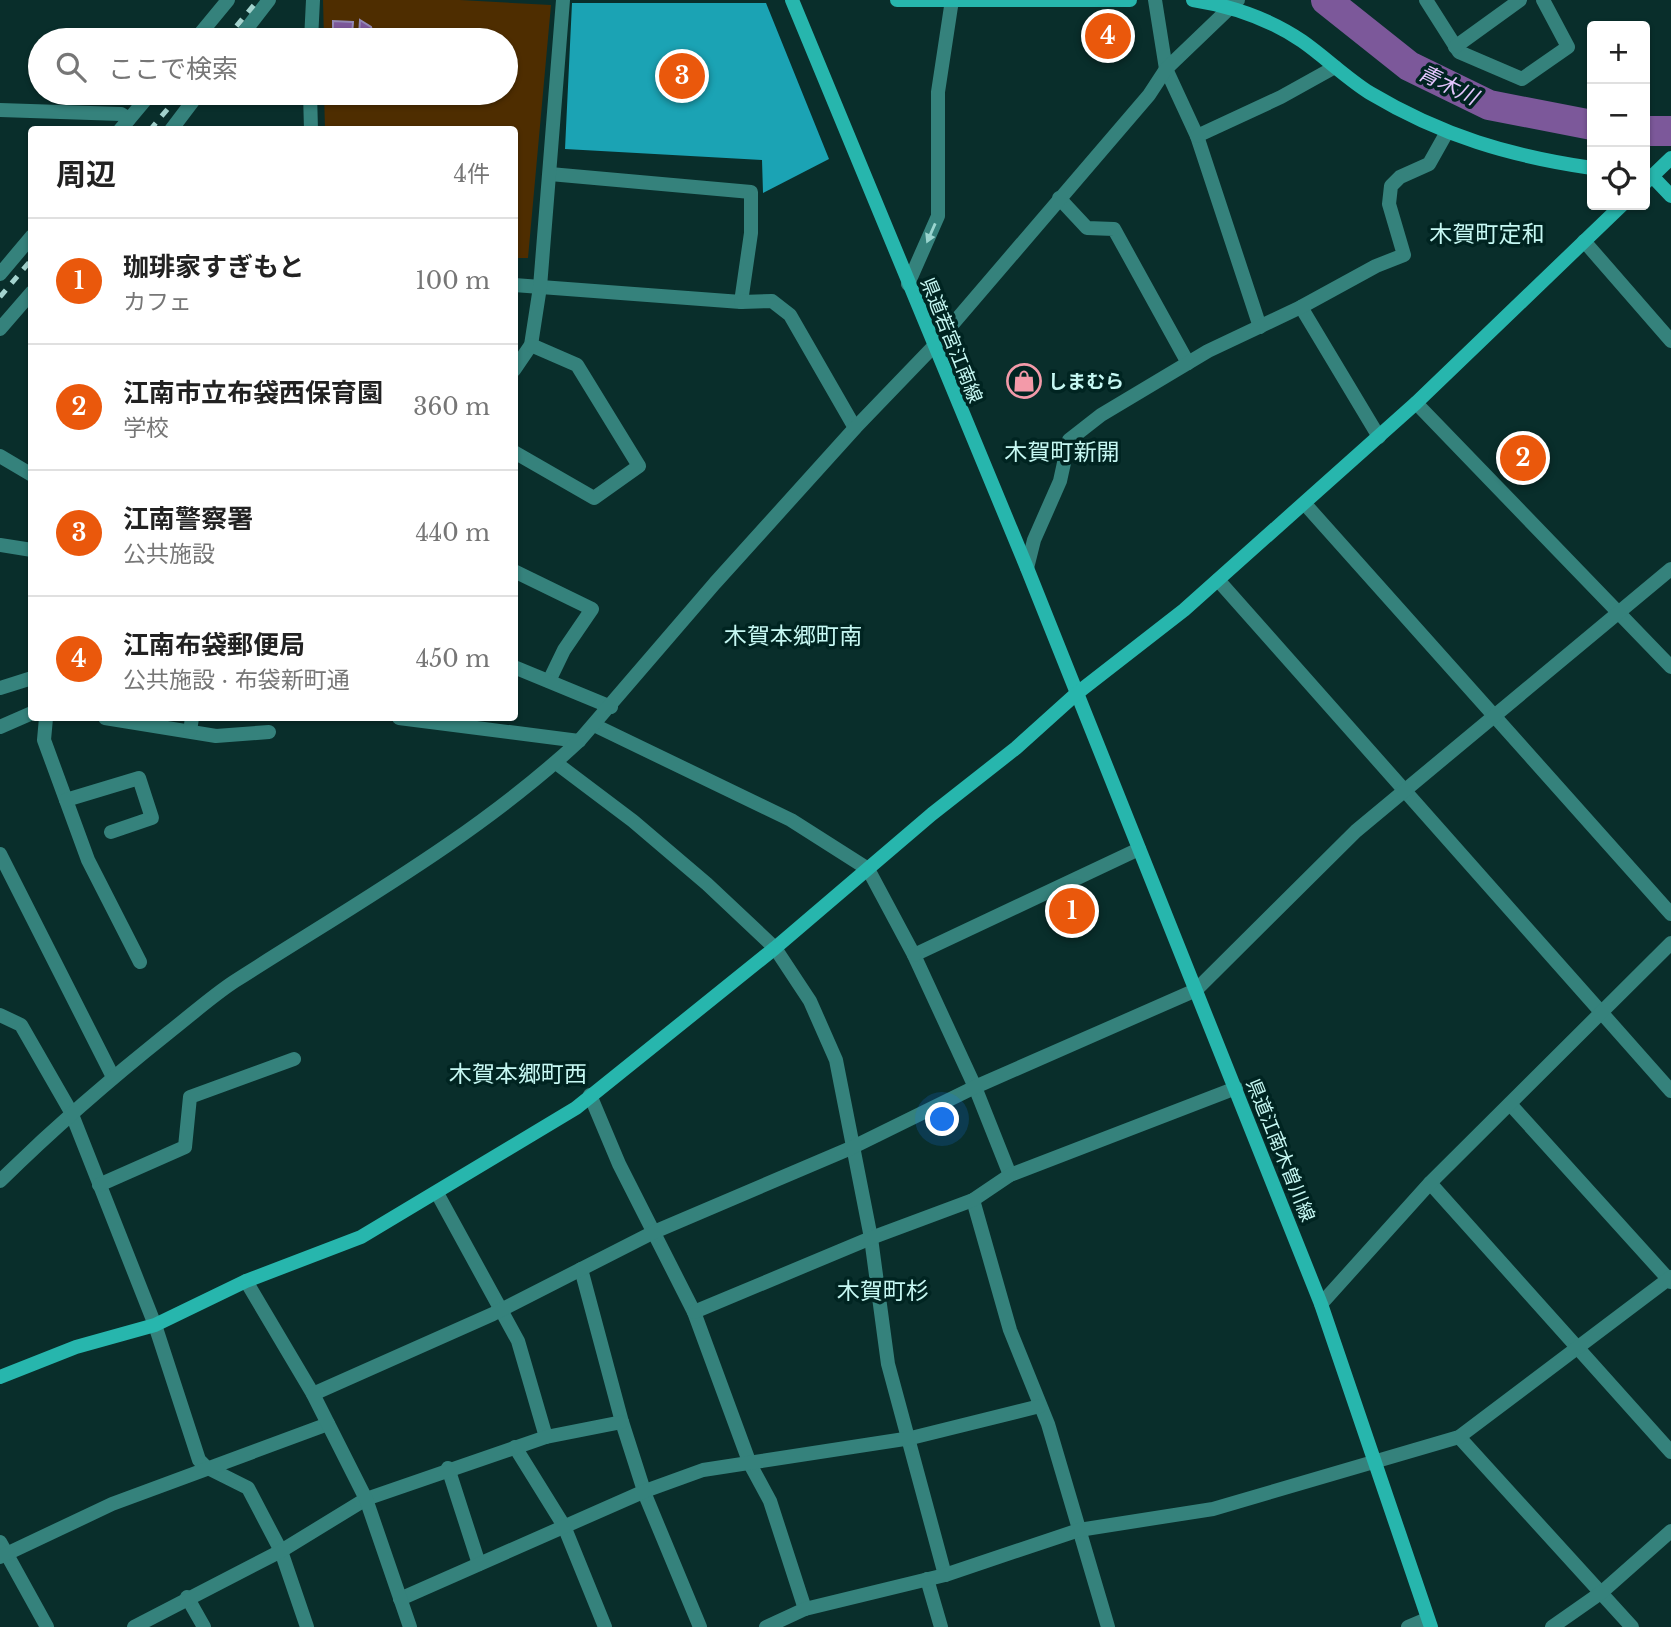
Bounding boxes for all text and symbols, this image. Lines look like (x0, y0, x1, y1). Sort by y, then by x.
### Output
pin: 4 (1085, 10, 1131, 62)
map controls (1587, 21, 1650, 210)
button: + (1587, 21, 1650, 84)
search box (28, 28, 518, 105)
icon: search (52, 48, 90, 86)
pin: 3 (659, 50, 705, 102)
text: ここで検索 (108, 53, 238, 85)
water label: 青木川 (1414, 60, 1484, 111)
button: − (1587, 84, 1650, 147)
button: locate (1587, 147, 1650, 210)
text: 周辺 (56, 156, 116, 193)
text: 4件 (454, 160, 490, 188)
district label: 木賀町定和 (1430, 220, 1545, 248)
one-way arrow (925, 222, 936, 243)
text: 珈琲家すぎもと (123, 251, 304, 283)
text: 1 (74, 267, 84, 295)
text: 100 m (416, 267, 490, 295)
street label: 県道若宮江南線 (916, 274, 987, 406)
text: カフェ (123, 288, 192, 316)
shop icon: しまむら (1005, 362, 1043, 400)
place label: しまむら (1048, 370, 1124, 393)
text: 江南市立布袋西保育園 (123, 377, 383, 409)
text: 2 (72, 393, 86, 421)
text: 360 m (413, 393, 490, 421)
text: 学校 (123, 414, 169, 442)
pin: 2 (1500, 432, 1546, 484)
district label: 木賀町新開 (1005, 438, 1120, 466)
text: 江南警察署 (123, 503, 253, 535)
text: 3 (72, 519, 86, 547)
text: 440 m (415, 519, 490, 547)
text: 公共施設 (123, 540, 215, 568)
district label: 木賀本郷町南 (724, 622, 862, 650)
text: 江南布袋郵便局 (123, 629, 305, 661)
text: 4 (71, 645, 87, 673)
text: 450 m (416, 645, 490, 673)
text: 公共施設 · 布袋新町通 (123, 666, 350, 694)
pin: 1 (1049, 885, 1095, 937)
district label: 木賀本郷町西 (449, 1060, 587, 1088)
street label: 県道江南木曽川線 (1241, 1075, 1320, 1225)
your location (925, 1102, 959, 1136)
district label: 木賀町杉 (837, 1277, 929, 1305)

